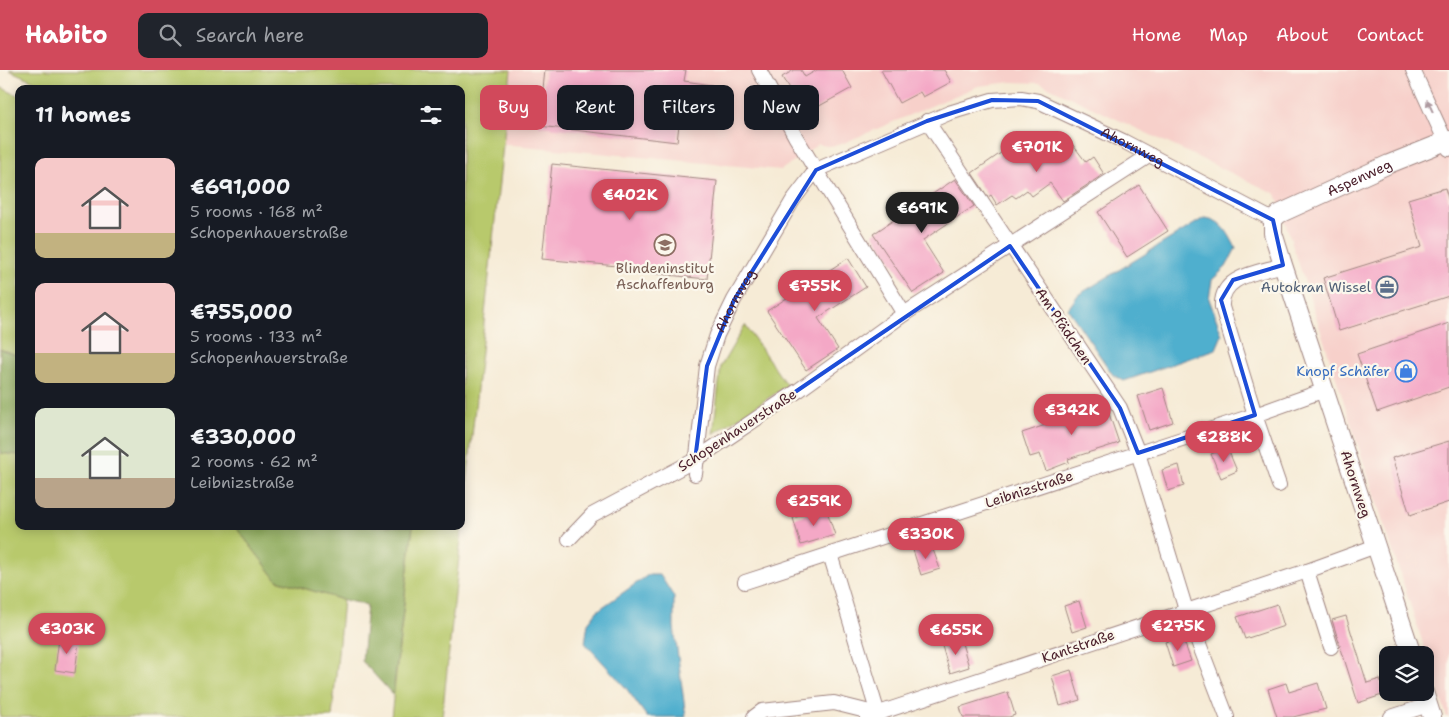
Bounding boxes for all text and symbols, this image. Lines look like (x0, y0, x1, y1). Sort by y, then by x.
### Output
search box (138, 13, 488, 58)
text: Habito (25, 19, 108, 51)
icon: search (156, 21, 184, 49)
text: Search here (196, 23, 304, 48)
text: Home (1132, 23, 1181, 47)
text: Map (1209, 23, 1248, 47)
text: About (1276, 23, 1329, 47)
text: Contact (1357, 23, 1424, 47)
chip: Buy (480, 85, 547, 130)
chip: Rent (557, 85, 634, 130)
chip: Filters (644, 85, 734, 130)
chip: New (744, 85, 819, 130)
one-way arrow (1425, 99, 1433, 113)
text: 11 homes (35, 101, 131, 129)
icon: filters (417, 101, 445, 129)
street label: Ahornweg (1098, 123, 1168, 170)
pin: €701K (1002, 131, 1072, 173)
text: €701K (1012, 136, 1062, 157)
street label: Aspenweg (1324, 155, 1395, 200)
text: €691,000 (190, 173, 291, 201)
icon: home (75, 178, 135, 238)
pin: €402K (595, 178, 665, 221)
text: €402K (602, 184, 658, 205)
pin: €691K (887, 191, 957, 234)
text: €691K (897, 197, 947, 218)
text: 5 rooms · 168 m² (190, 201, 323, 222)
text: Schopenhauerstraße (190, 222, 348, 243)
school or university icon: Blindeninstitut Aschaffenburg (653, 233, 677, 257)
place label: Blindeninstitut Aschaffenburg (616, 259, 714, 293)
street label: Ahornweg (711, 265, 759, 336)
pin: €755K (780, 270, 850, 312)
text: €755K (789, 275, 841, 296)
office icon: Autokran Wissel (1375, 275, 1399, 299)
place label: Autokran Wissel (1261, 278, 1372, 296)
street label: Am Pfädchen (1032, 284, 1096, 368)
text: €755,000 (190, 298, 293, 326)
icon: home (75, 303, 135, 363)
text: 5 rooms · 133 m² (190, 326, 322, 347)
text: Schopenhauerstraße (190, 347, 348, 368)
shop icon: Knopf Schäfer (1394, 359, 1418, 383)
place label: Knopf Schäfer (1296, 362, 1390, 380)
street label: Schopenhauerstraße (674, 385, 800, 475)
pin: €342K (1037, 394, 1107, 436)
text: €342K (1045, 399, 1099, 420)
pin: €288K (1189, 420, 1259, 463)
text: €330,000 (190, 423, 296, 451)
text: €288K (1196, 426, 1252, 447)
icon: home (75, 428, 135, 488)
street label: Ahornweg (1337, 448, 1375, 520)
text: 2 rooms · 62 m² (190, 451, 318, 472)
street label: Leibnizstraße (983, 466, 1075, 512)
text: Leibnizstraße (190, 472, 294, 493)
pin: €259K (779, 484, 849, 527)
text: €259K (787, 490, 841, 511)
pin: €330K (891, 518, 961, 560)
text: €330K (898, 523, 954, 544)
pin: €275K (1143, 610, 1213, 652)
pin: €303K (32, 612, 102, 655)
pin: €655K (921, 614, 991, 656)
text: €275K (1151, 615, 1205, 636)
text: €303K (39, 618, 95, 639)
text: €655K (929, 619, 983, 640)
street label: Kantstraße (1039, 625, 1117, 667)
map controls (1379, 646, 1434, 701)
button: layers (1379, 646, 1434, 701)

